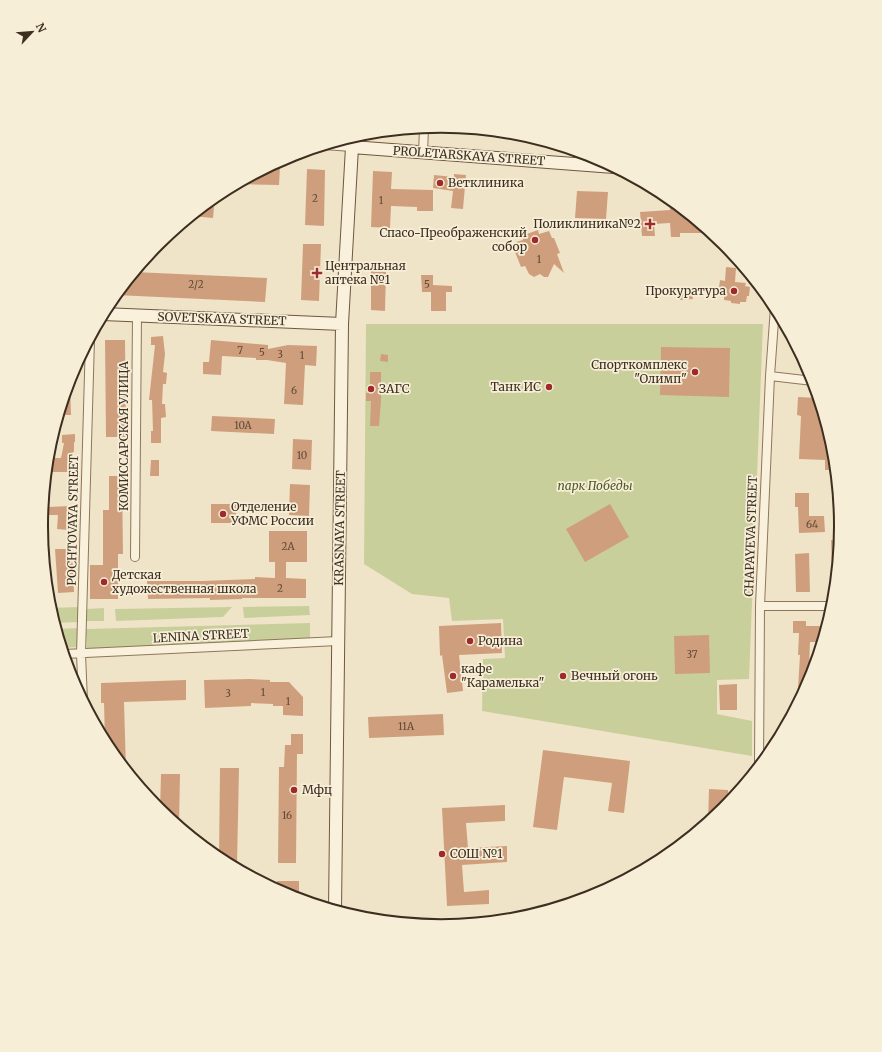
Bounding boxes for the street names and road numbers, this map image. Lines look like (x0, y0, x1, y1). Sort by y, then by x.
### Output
street label: PROLETARSKAYA STREET (392, 143, 546, 168)
street label: SOVETSKAYA STREET (157, 309, 287, 328)
street label: КОМИССАРСКАЯ УЛИЦА (116, 360, 131, 511)
street label: POCHTOVAYA STREET (64, 453, 81, 586)
street label: KRASNAYA STREET (331, 470, 348, 586)
street label: CHAPAYEVA STREET (741, 474, 760, 597)
street label: LENINA STREET (152, 625, 250, 646)

